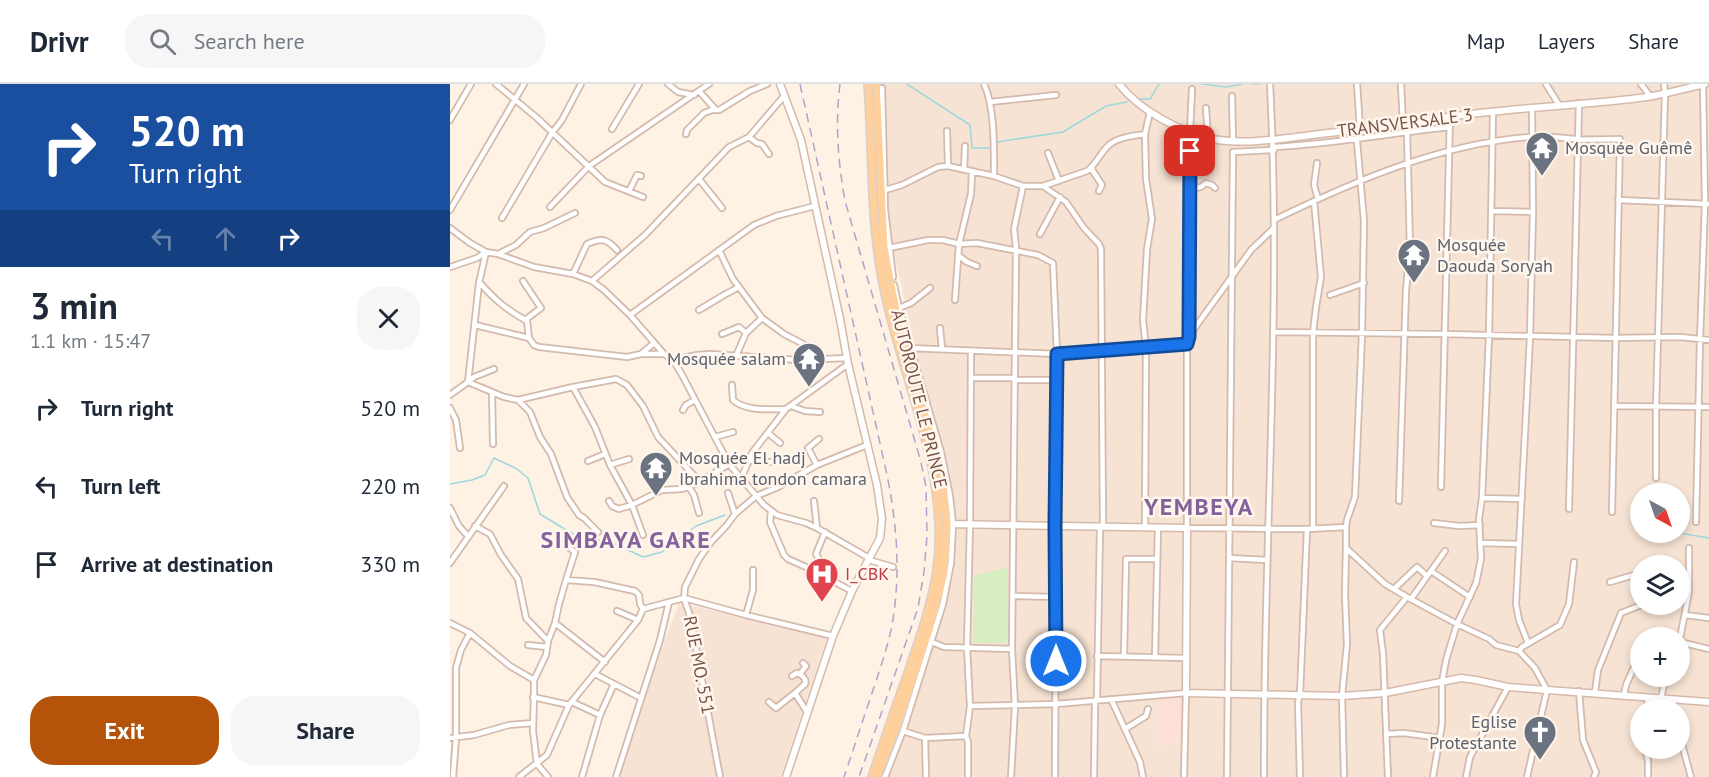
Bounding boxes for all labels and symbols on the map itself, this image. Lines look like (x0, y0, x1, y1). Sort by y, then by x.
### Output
street label: TRANSVERSALE 3 (1336, 103, 1474, 142)
pin (1164, 125, 1215, 176)
temple icon: Mosquée Guêmê (1524, 130, 1560, 177)
place label: Mosquée Guêmê (1565, 136, 1692, 159)
place label: Mosquée Daouda Soryah (1437, 233, 1553, 277)
temple icon: Mosquée Daouda Soryah (1396, 237, 1432, 284)
street label: AUTOROUTE LE PRINCE (886, 307, 953, 491)
temple icon: Mosquée salam (791, 341, 827, 388)
place label: Mosquée salam (667, 347, 786, 370)
place label: Mosquée El hadj Ibrahima tondon camara (679, 446, 867, 490)
temple icon: Mosquée El hadj Ibrahima tondon camara (638, 450, 674, 497)
north arrow (1630, 483, 1690, 543)
district label: YEMBEYA (1143, 491, 1254, 522)
district label: SIMBAYA GARE (541, 524, 711, 555)
hospital icon: I_CBK (804, 556, 840, 603)
place label: I_CBK (845, 562, 889, 585)
street label: RUE MO. 551 (679, 614, 720, 716)
position arrow (1024, 629, 1088, 693)
place label: Eglise Protestante (1429, 710, 1517, 754)
church icon: Eglise Protestante (1522, 714, 1558, 761)

